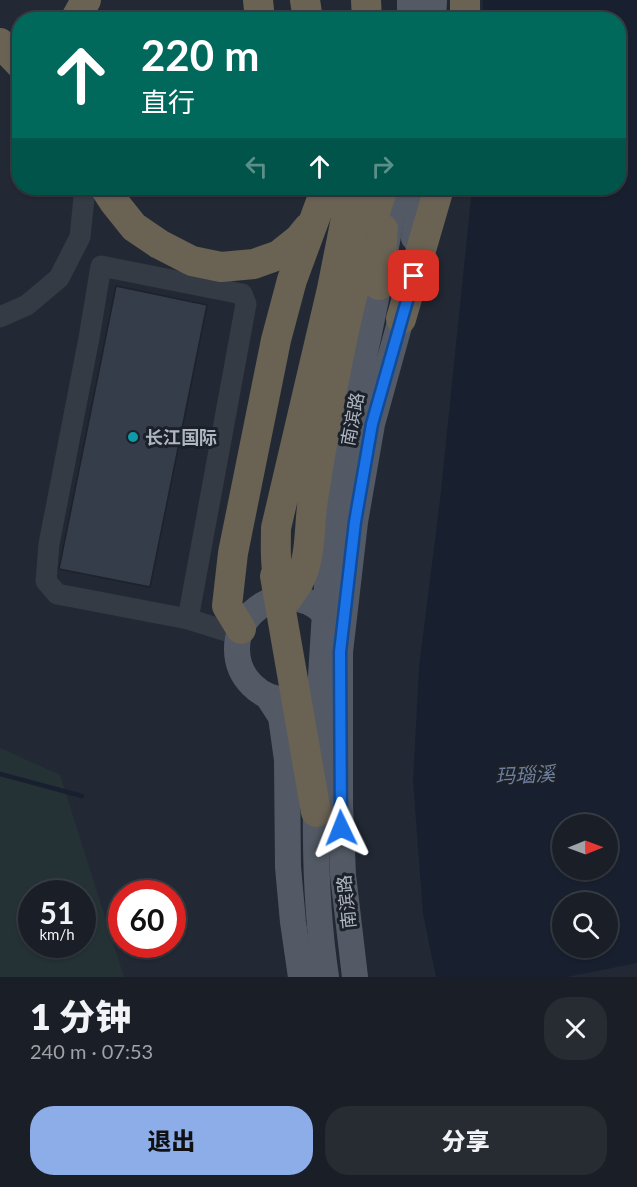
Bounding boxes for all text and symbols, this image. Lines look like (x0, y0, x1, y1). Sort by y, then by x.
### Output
text: 220 m (141, 30, 259, 80)
icon: ahead (42, 36, 120, 114)
text: 直行 (141, 85, 195, 118)
icon: left (240, 150, 273, 183)
icon: ahead (303, 150, 336, 183)
icon: right (366, 150, 399, 183)
pin (388, 250, 439, 301)
icon: arrive (397, 259, 430, 292)
street label: 南滨路 (336, 390, 368, 448)
place label: 长江国际 (145, 426, 217, 448)
marker: 长江国际 (126, 430, 140, 444)
water label: 玛瑙溪 (494, 760, 558, 788)
position arrow (309, 796, 373, 860)
north arrow (552, 814, 618, 880)
map controls (552, 814, 618, 958)
street label: 南滨路 (332, 874, 360, 930)
speed limit sign: 60 (108, 880, 186, 958)
button: search (552, 892, 618, 958)
text: 51 (40, 894, 74, 930)
text: km/h (39, 925, 75, 943)
text: 1 分钟 (30, 994, 131, 1038)
button: close (544, 997, 607, 1060)
text: 240 m · 07:53 (30, 1039, 153, 1063)
button: 退出 (30, 1106, 313, 1175)
button: 分享 (325, 1106, 607, 1175)

